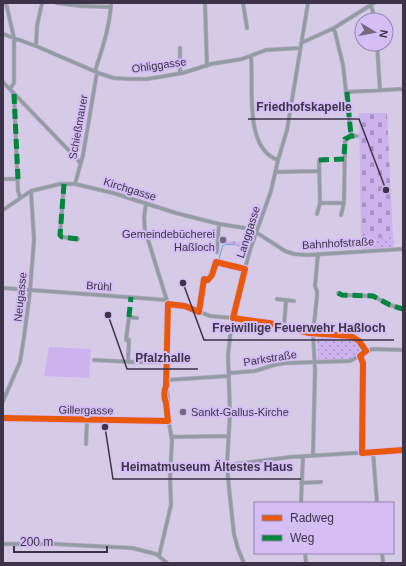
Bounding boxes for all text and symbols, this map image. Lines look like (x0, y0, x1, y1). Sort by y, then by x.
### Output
north arrow (354, 12, 394, 52)
text: N (377, 29, 390, 39)
street label: Ohliggasse (131, 55, 187, 75)
street label: Schießmauer (66, 93, 90, 160)
callout: Friedhofskapelle (248, 95, 359, 119)
text: Friedhofskapelle (256, 100, 352, 114)
street label: Kirchgasse (102, 175, 158, 203)
street label: Langgasse (234, 205, 262, 259)
place label: Gemeindebücherei Haßloch (122, 228, 215, 253)
marker: Gemeindebücherei Haßloch (218, 235, 228, 245)
street label: Bahnhofstraße (302, 235, 374, 251)
street label: Neugasse (11, 272, 29, 322)
street label: Brühl (86, 279, 112, 293)
callout: Freiwillige Feuerwehr Haßloch (204, 316, 394, 340)
text: Freiwillige Feuerwehr Haßloch (212, 321, 386, 335)
callout: Pfalzhalle (127, 345, 198, 369)
street label: Parkstraße (242, 348, 298, 368)
text: Pfalzhalle (135, 351, 191, 365)
street label: Gillergasse (58, 404, 114, 416)
place label: Sankt-Gallus-Kirche (191, 406, 289, 418)
marker: Sankt-Gallus-Kirche (178, 407, 188, 417)
callout: Heimatmuseum Ältestes Haus (113, 455, 301, 479)
text: Heimatmuseum Ältestes Haus (121, 459, 293, 474)
legend (254, 502, 394, 554)
text: Radweg (290, 511, 334, 525)
scale bar (14, 528, 107, 554)
text: Weg (290, 531, 314, 545)
text: 200 m (20, 535, 53, 549)

